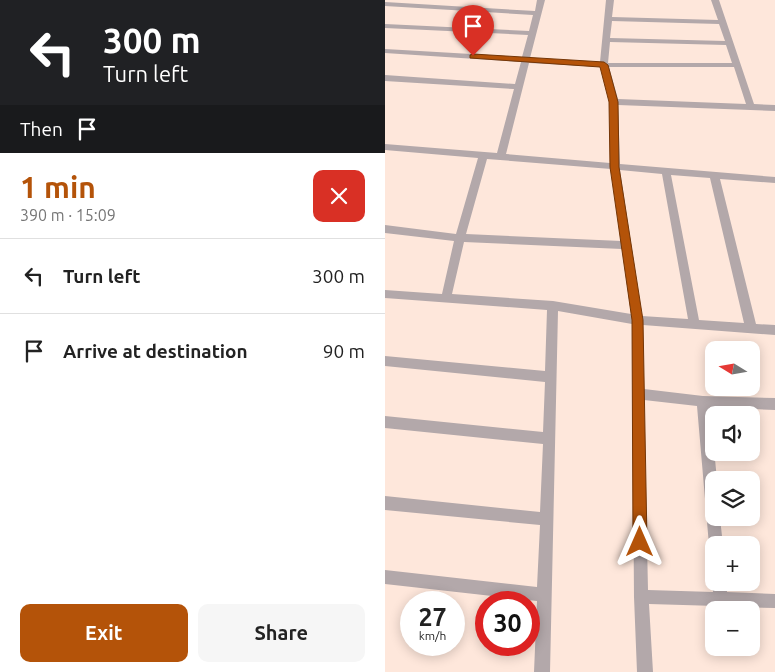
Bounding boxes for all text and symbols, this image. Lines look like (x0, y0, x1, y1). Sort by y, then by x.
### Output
pin (452, 5, 494, 56)
icon: arrive (459, 12, 487, 40)
icon: left (20, 20, 85, 85)
text: 300 m (103, 20, 201, 60)
text: Turn left (103, 61, 188, 86)
icon: arrive (73, 115, 101, 143)
text: Then (20, 118, 63, 140)
text: 1 min (20, 170, 96, 204)
button: close (313, 170, 365, 222)
text: 390 m · 15:09 (20, 206, 116, 224)
icon: left (20, 262, 48, 290)
text: Turn left (63, 265, 141, 287)
text: 300 m (312, 265, 365, 287)
icon: arrive (20, 337, 48, 365)
text: Arrive at destination (63, 340, 248, 362)
text: 90 m (323, 340, 365, 362)
north arrow (705, 341, 760, 396)
map controls (705, 341, 760, 656)
button: sound (705, 406, 760, 461)
button: layers (705, 471, 760, 526)
position arrow (613, 515, 665, 567)
button: + (705, 536, 760, 591)
speed limit sign: 30 (475, 591, 540, 656)
button: − (705, 601, 760, 656)
text: 27 (418, 603, 447, 631)
button: Exit (20, 604, 188, 662)
button: Share (198, 604, 365, 662)
text: km/h (419, 629, 446, 642)

